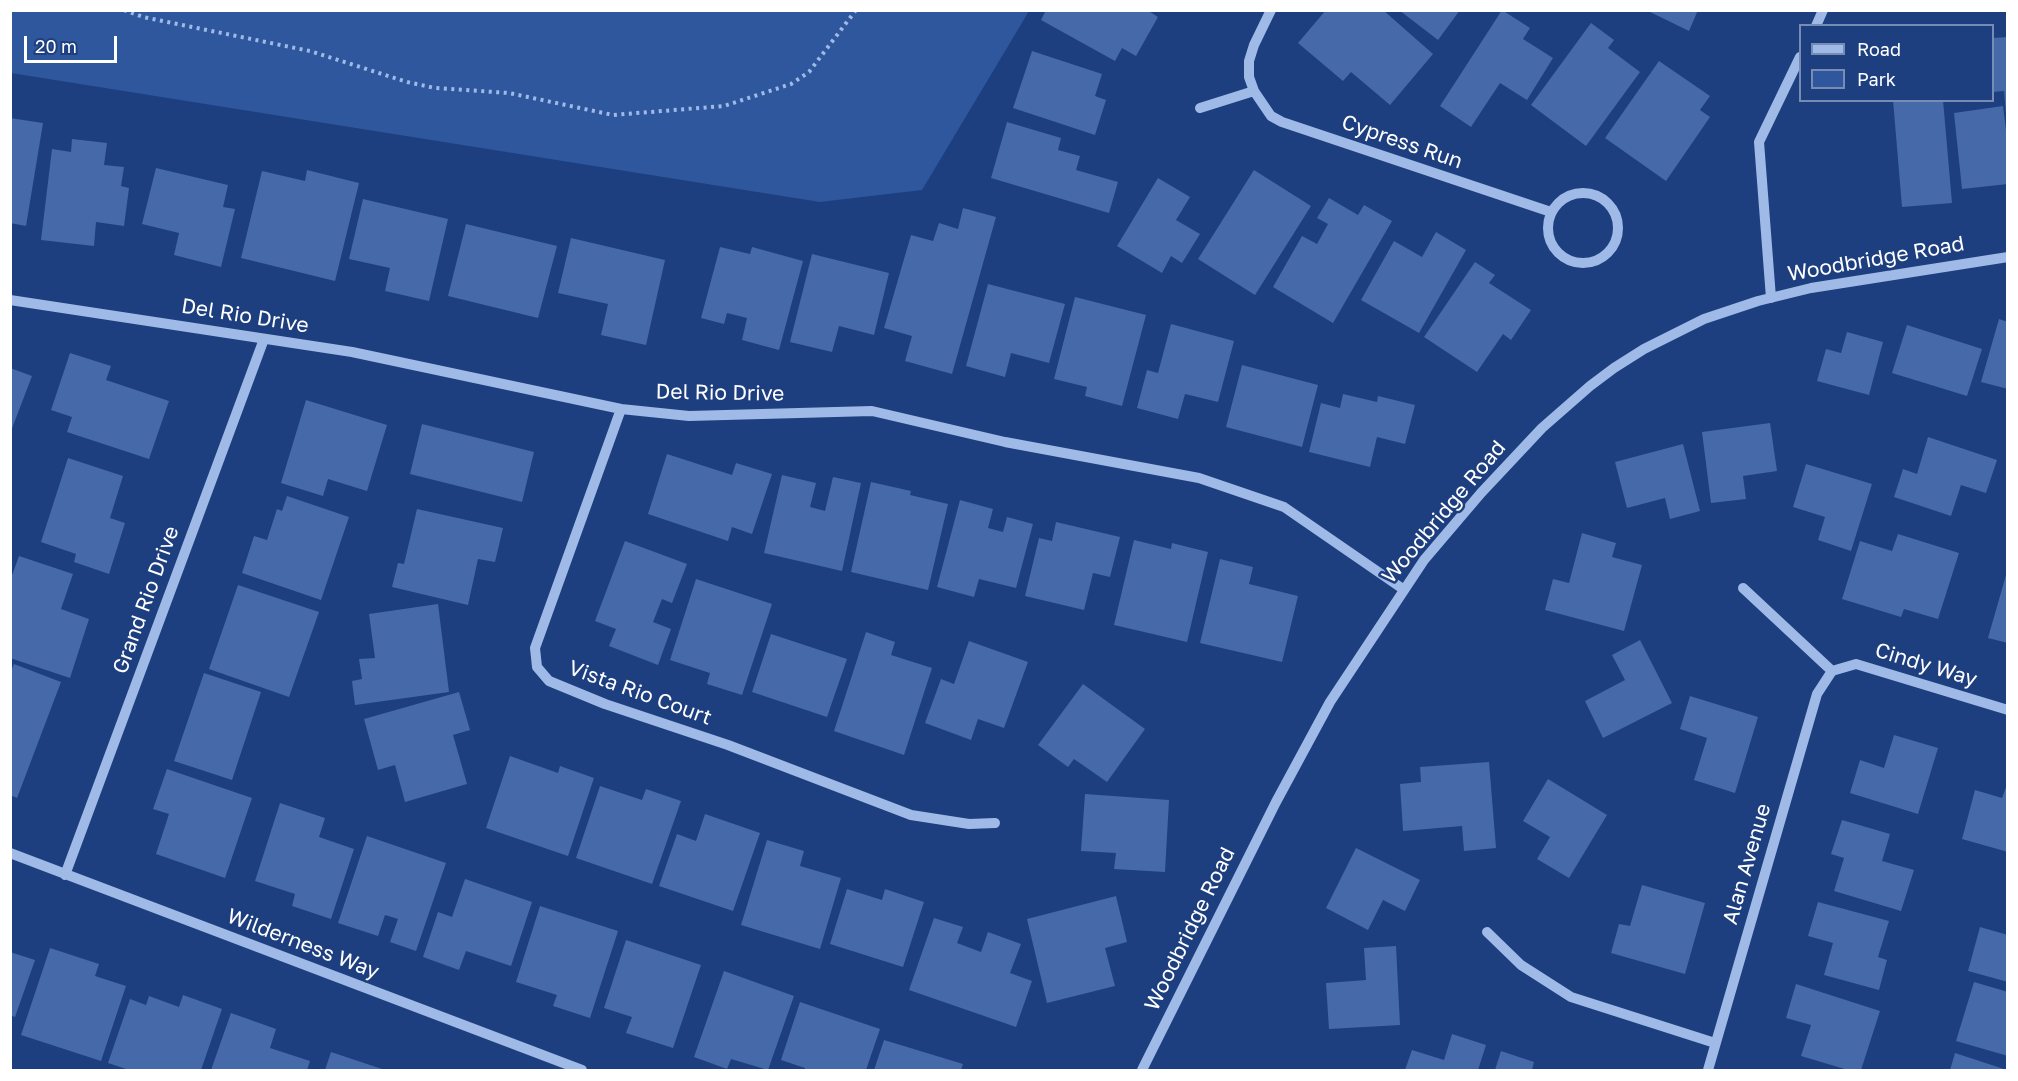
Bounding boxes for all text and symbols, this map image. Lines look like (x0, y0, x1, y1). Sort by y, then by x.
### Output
scale bar (27, 24, 120, 62)
legend (1799, 24, 1994, 102)
text: 20 m (35, 35, 77, 57)
text: Road (1857, 38, 1901, 60)
text: Park (1857, 68, 1896, 90)
street label: Cypress Run (1338, 110, 1466, 174)
street label: Woodbridge Road (1786, 231, 1966, 287)
street label: Del Rio Drive (179, 293, 311, 339)
street label: Del Rio Drive (655, 379, 785, 407)
street label: Woodbridge Road (1377, 435, 1511, 589)
street label: Grand Rio Drive (108, 523, 184, 677)
street label: Cindy Way (1872, 638, 1980, 692)
street label: Vista Rio Court (565, 655, 715, 731)
street label: Alan Avenue (1718, 801, 1776, 927)
street label: Woodbridge Road (1139, 843, 1241, 1015)
street label: Wilderness Way (223, 903, 383, 985)

